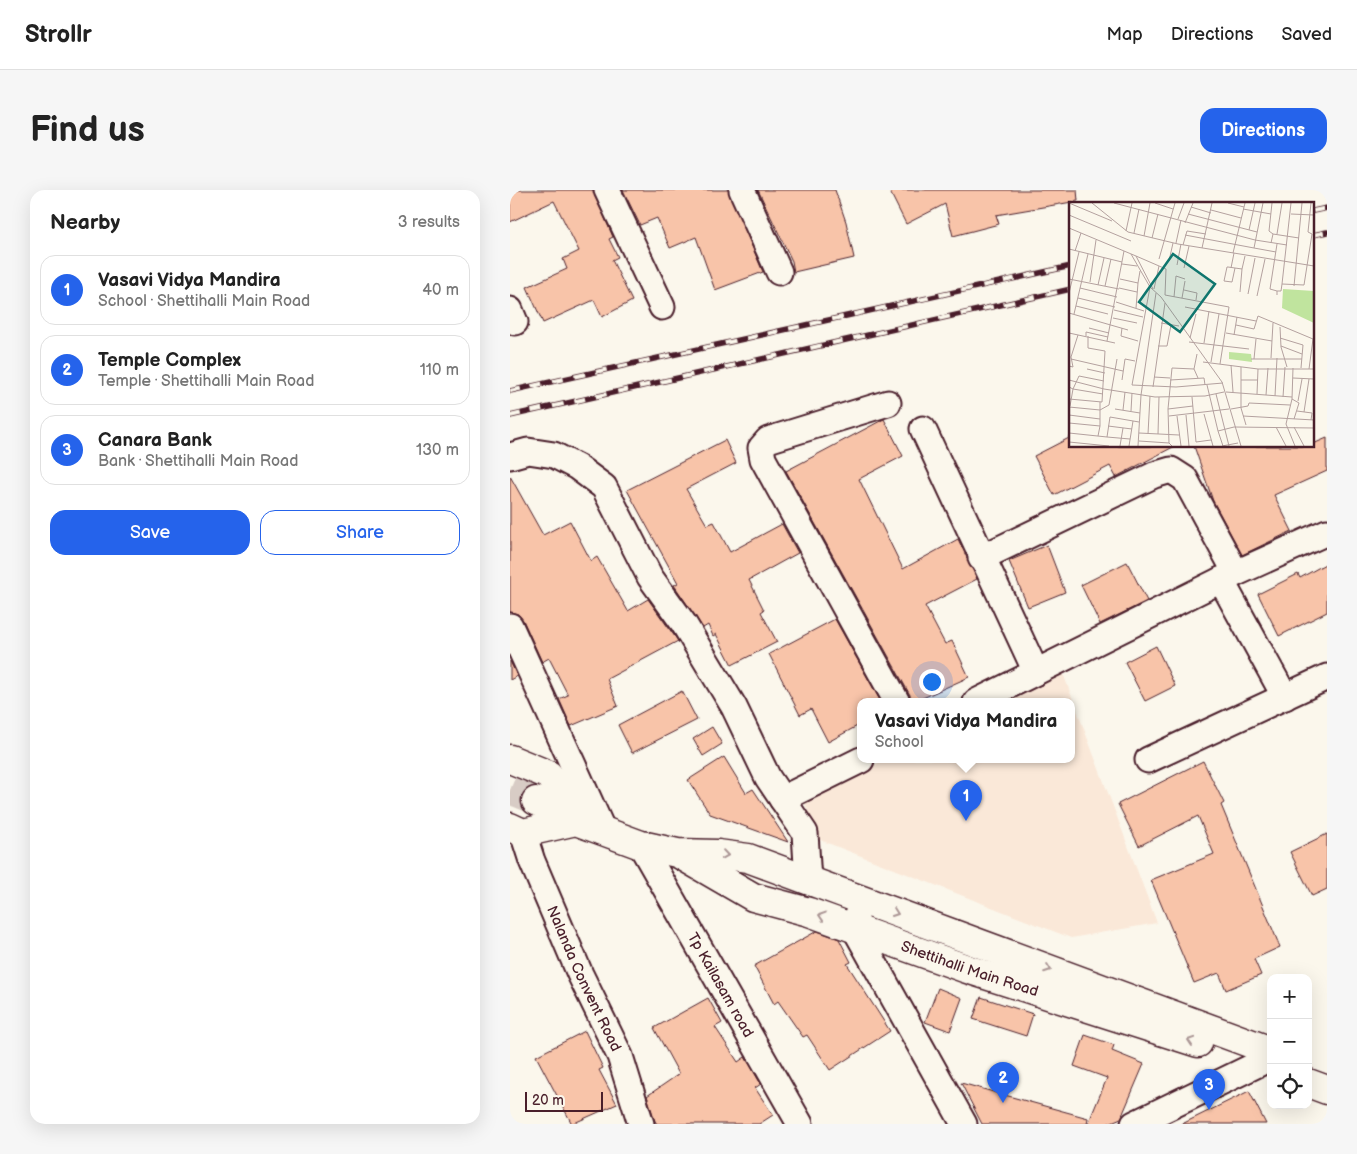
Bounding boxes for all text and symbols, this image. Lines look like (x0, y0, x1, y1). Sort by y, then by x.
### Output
text: Strollr (25, 20, 92, 49)
text: Map (1107, 24, 1143, 45)
text: Directions (1171, 24, 1253, 45)
text: Saved (1281, 24, 1332, 45)
button: Directions (1200, 108, 1327, 153)
text: Find us (30, 109, 145, 152)
inset map (1069, 202, 1314, 448)
text: Nearby (50, 210, 120, 235)
text: 3 results (398, 213, 460, 232)
text: Vasavi Vidya Mandira (98, 269, 281, 292)
text: 1 (64, 281, 70, 300)
text: 40 m (422, 281, 459, 300)
text: School · Shettihalli Main Road (98, 292, 310, 311)
text: Temple Complex (98, 349, 241, 372)
text: 2 (62, 361, 72, 380)
text: 110 m (420, 361, 459, 380)
text: Temple · Shettihalli Main Road (98, 372, 314, 391)
text: Canara Bank (98, 429, 212, 452)
text: 3 (62, 441, 72, 460)
text: 130 m (416, 441, 459, 460)
text: Bank · Shettihalli Main Road (98, 452, 298, 471)
button: Save (50, 510, 250, 555)
button: Share (260, 510, 460, 555)
your location (919, 669, 945, 695)
popup (857, 698, 1075, 763)
text: Vasavi Vidya Mandira (875, 710, 1057, 733)
text: School (875, 733, 923, 752)
pin: 1 (950, 780, 982, 821)
one-way arrow (721, 849, 730, 859)
street label: Nalanda Convent Road (543, 903, 626, 1055)
one-way arrow (891, 907, 899, 917)
one-way arrow (818, 912, 827, 922)
street label: Tp Kailasam road (683, 929, 758, 1041)
street label: Shettihalli Main Road (898, 936, 1041, 1001)
one-way arrow (1043, 963, 1052, 973)
map controls (1267, 974, 1312, 1109)
button: + (1267, 974, 1312, 1019)
button: − (1267, 1019, 1312, 1064)
one-way arrow (1188, 1037, 1196, 1047)
pin: 2 (987, 1062, 1019, 1103)
button: locate (1267, 1064, 1312, 1109)
pin: 3 (1193, 1069, 1225, 1110)
scale bar (525, 1089, 602, 1112)
text: 20 m (532, 1092, 564, 1109)

